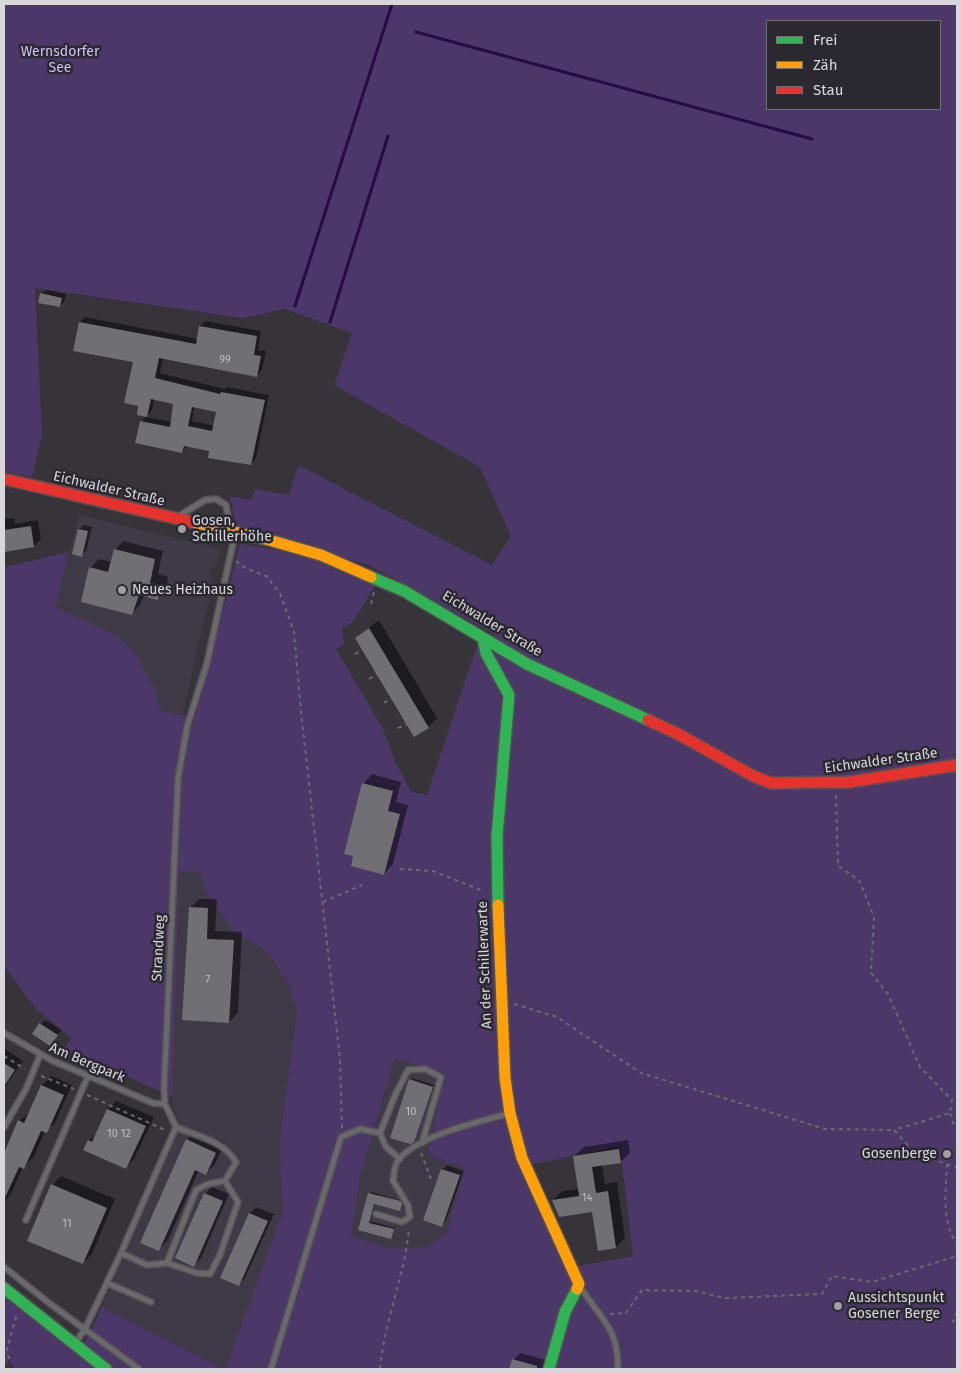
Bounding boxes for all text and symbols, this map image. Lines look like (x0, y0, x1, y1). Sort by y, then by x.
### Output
legend (766, 20, 941, 110)
text: Frei (813, 31, 838, 49)
park label: Wernsdorfer See (21, 44, 99, 76)
text: Zäh (813, 56, 838, 74)
text: Stau (813, 81, 843, 99)
house number: 99 (219, 353, 231, 367)
street label: Eichwalder Straße (52, 468, 166, 510)
place label: Gosen, Schillerhöhe (192, 513, 272, 546)
marker: Gosen, Schillerhöhe (176, 523, 188, 535)
place label: Neues Heizhaus (132, 582, 233, 598)
marker: Neues Heizhaus (116, 584, 128, 596)
street label: Eichwalder Straße (439, 587, 545, 661)
street label: Eichwalder Straße (823, 745, 939, 777)
street label: An der Schillerwarte (474, 901, 496, 1029)
street label: Strandweg (149, 914, 169, 982)
house number: 7 (206, 973, 210, 987)
street label: Am Bergpark (47, 1039, 127, 1087)
house number: 10 (406, 1105, 416, 1119)
house number: 10 12 (107, 1127, 131, 1141)
place label: Gosenberge (862, 1146, 937, 1162)
marker: Gosenberge (941, 1148, 953, 1160)
house number: 14 (582, 1191, 592, 1205)
house number: 11 (62, 1217, 72, 1231)
place label: Aussichtspunkt Gosener Berge (848, 1290, 944, 1322)
marker: Aussichtspunkt Gosener Berge (832, 1300, 844, 1312)

